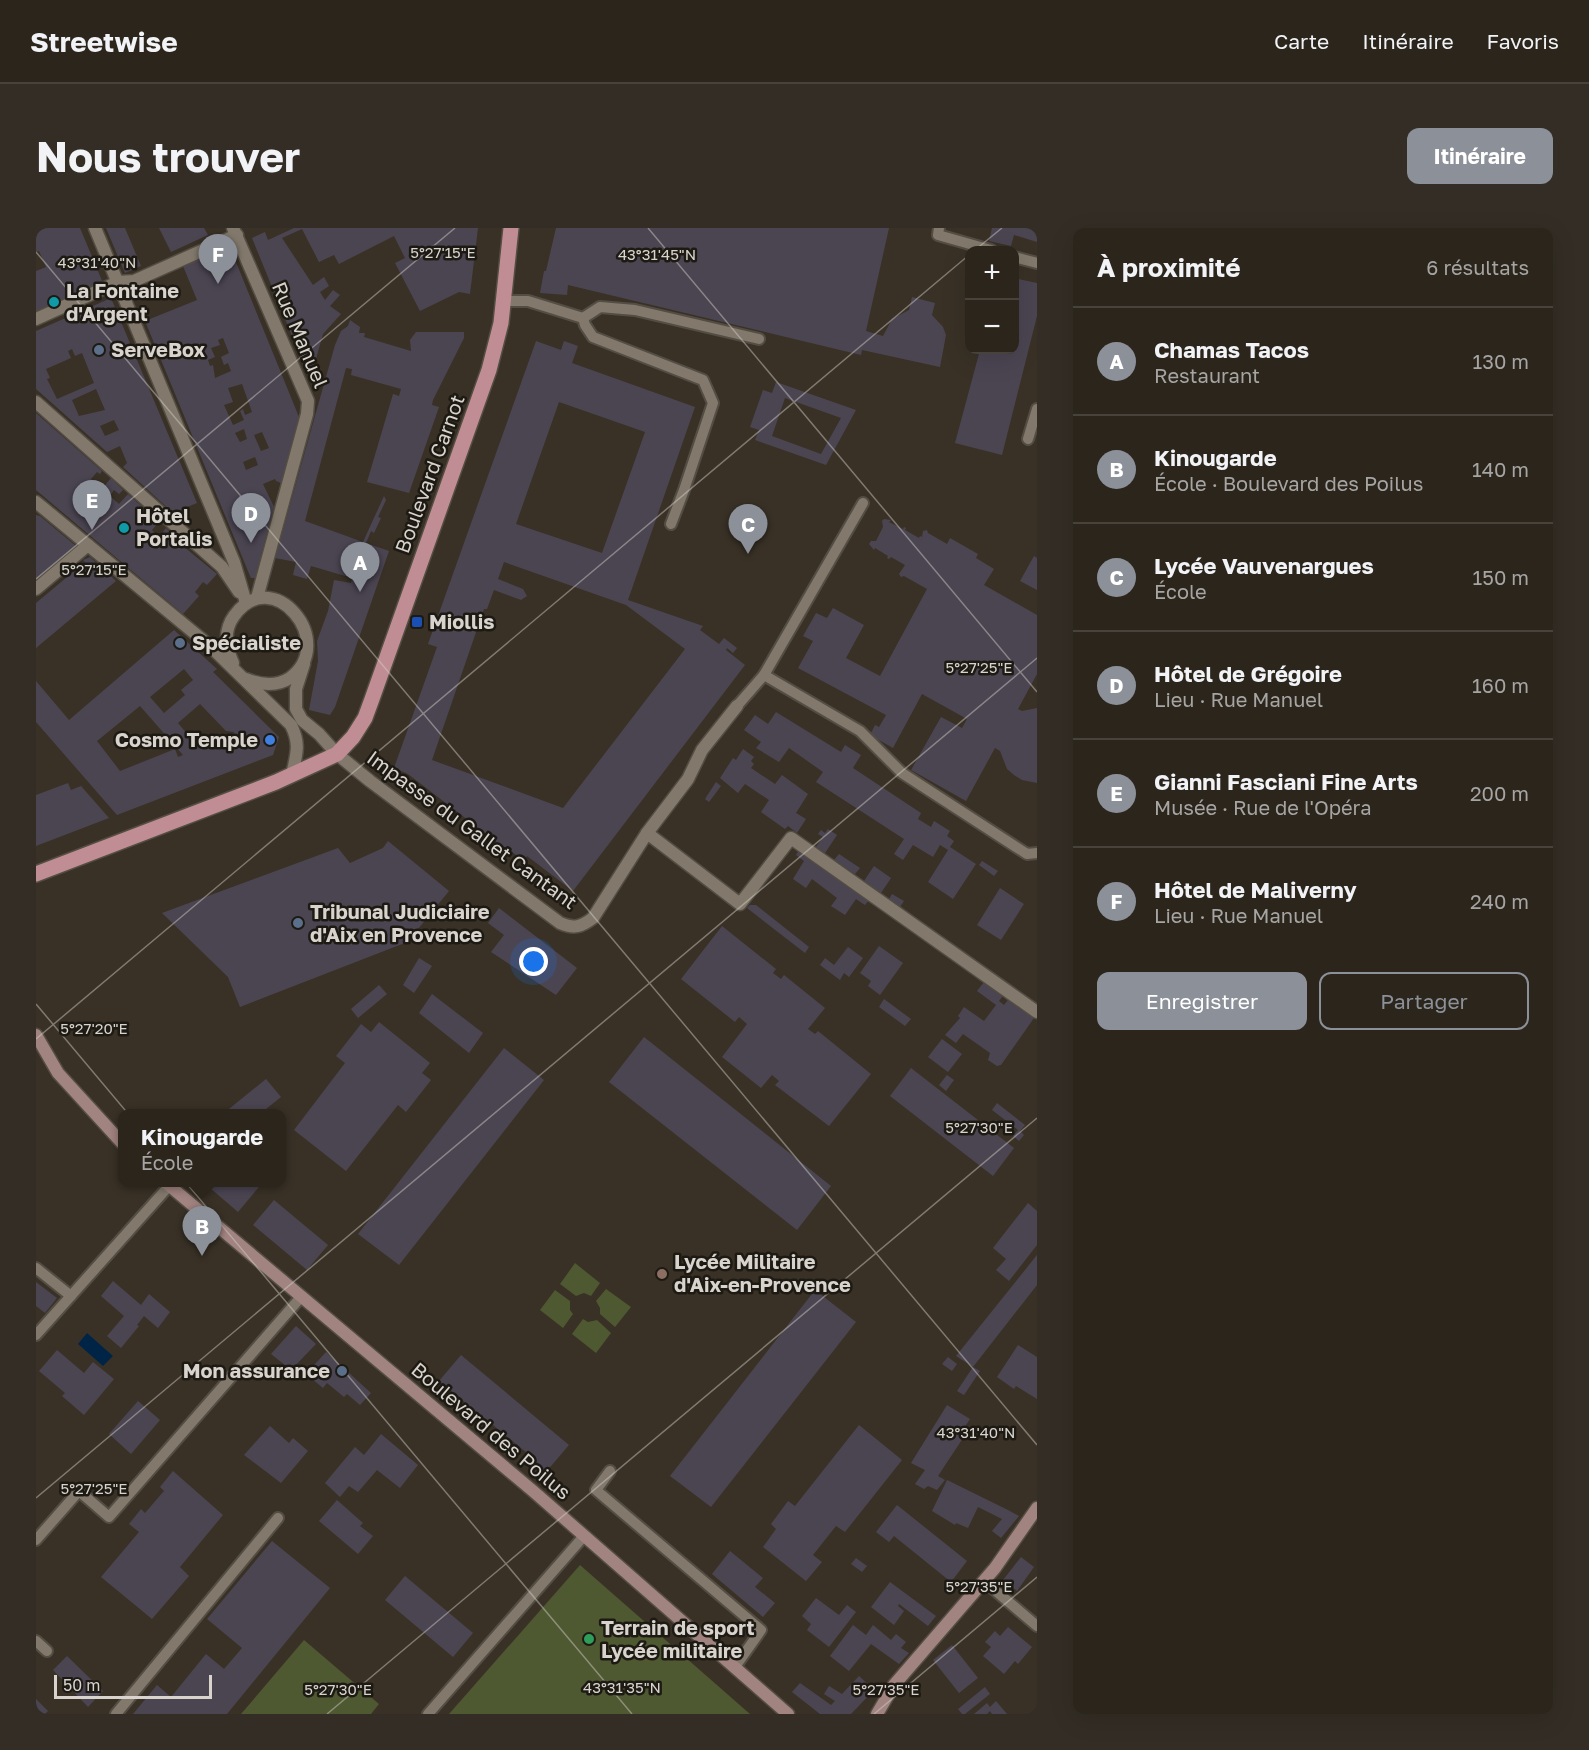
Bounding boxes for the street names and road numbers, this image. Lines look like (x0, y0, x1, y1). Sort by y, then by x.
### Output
street label: Rue Manuel (268, 278, 334, 391)
street label: Boulevard Carnot (389, 391, 469, 556)
street label: Impasse du Gallet Cantant (363, 745, 582, 913)
street label: Boulevard des Poilus (407, 1357, 576, 1504)

